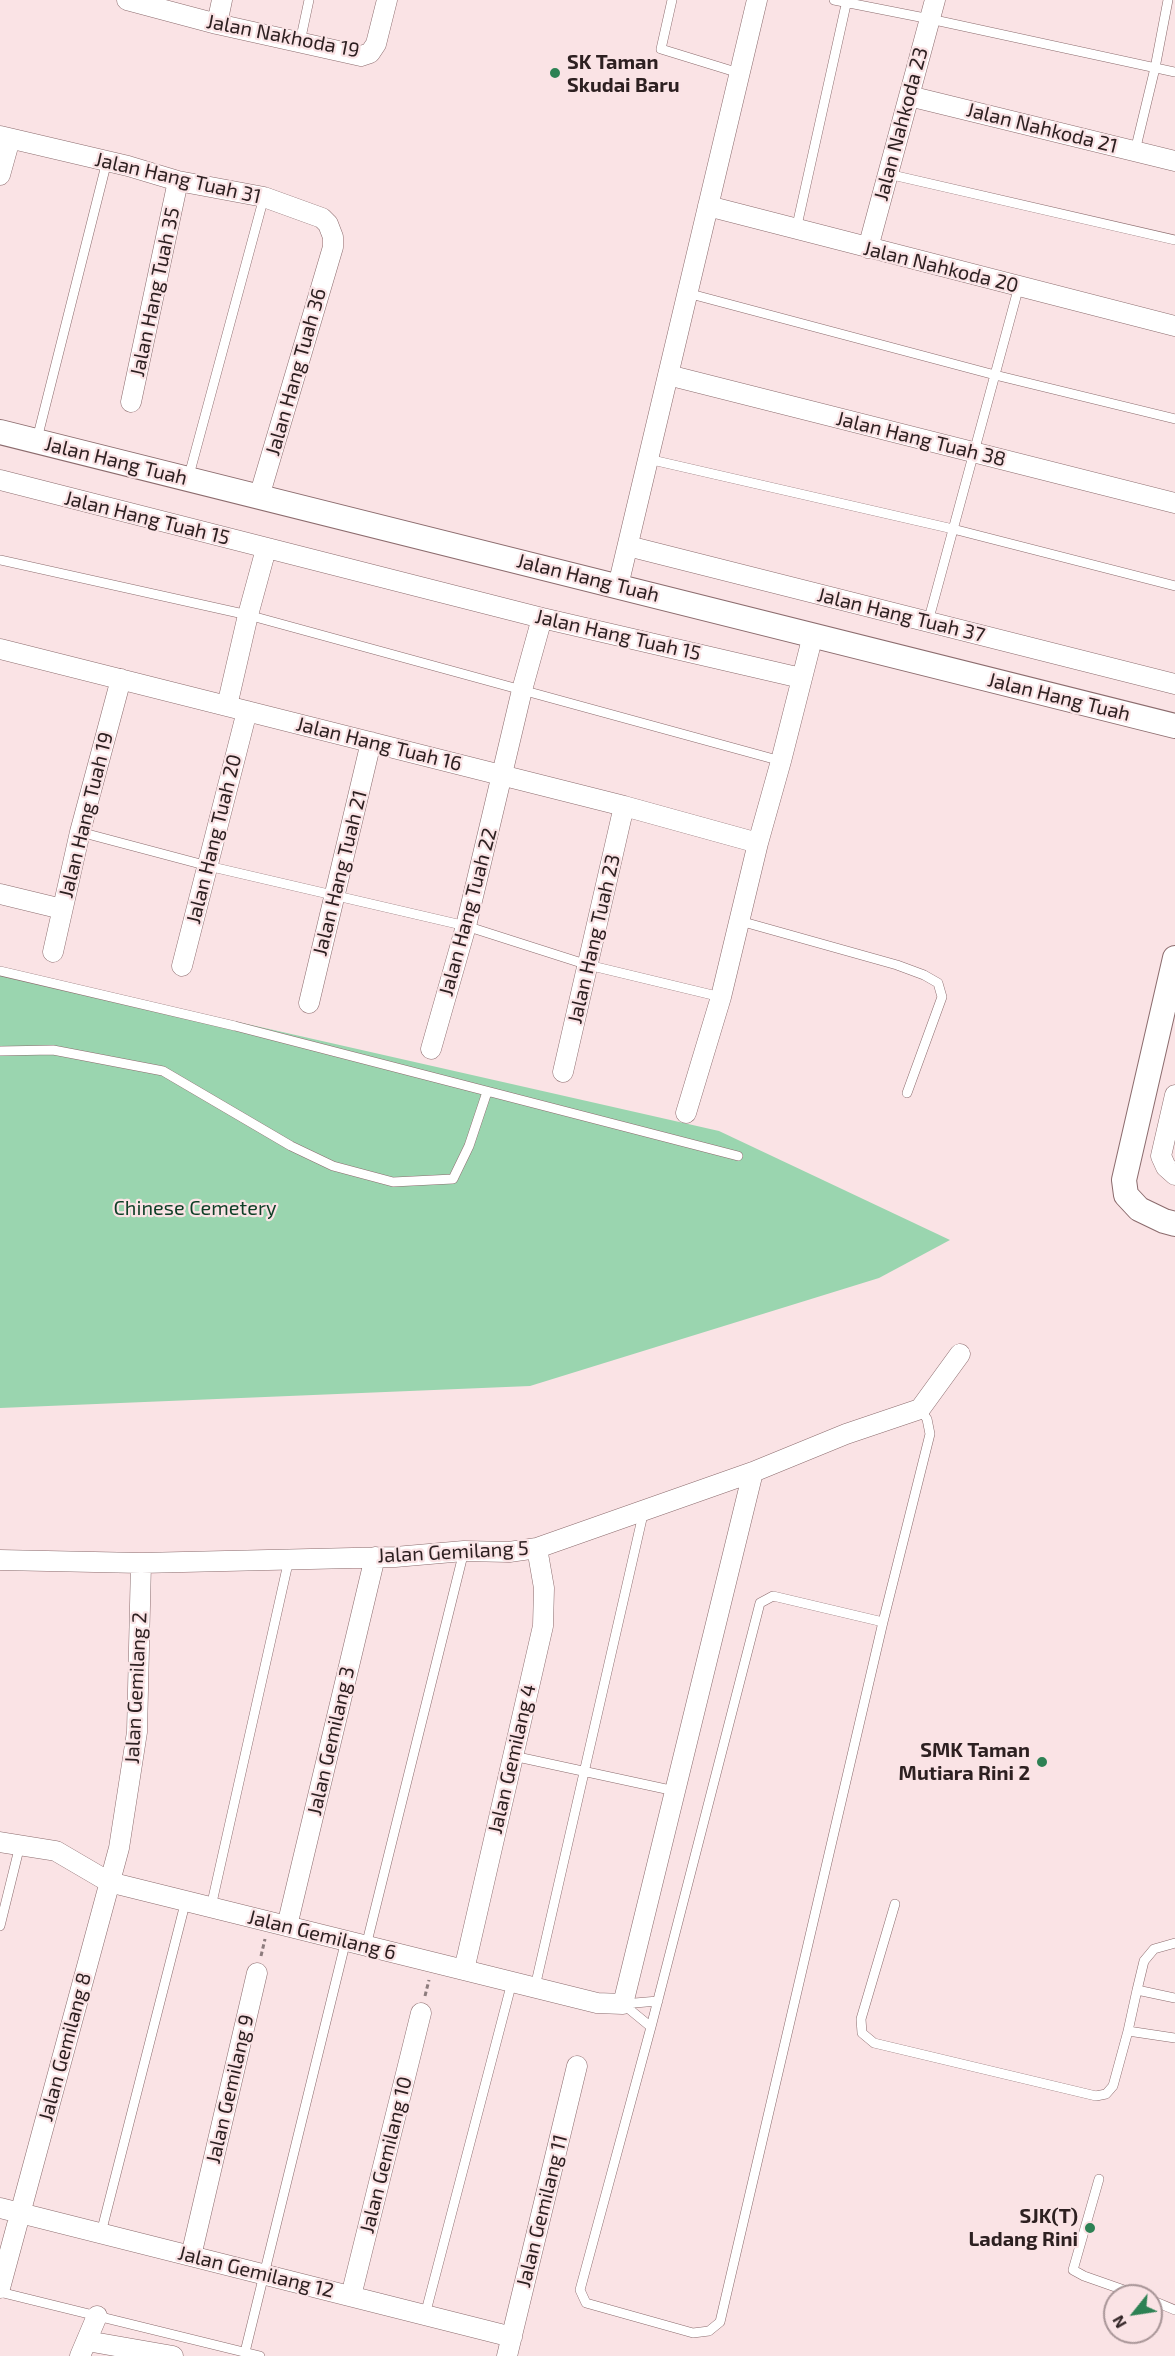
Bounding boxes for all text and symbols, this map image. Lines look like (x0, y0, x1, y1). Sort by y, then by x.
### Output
street label: Jalan Nakhoda 19 (204, 9, 362, 63)
street label: Jalan Nahkoda 23 (869, 45, 933, 203)
place label: SK Taman Skudai Baru (567, 50, 680, 97)
marker: SK Taman Skudai Baru (548, 66, 562, 80)
street label: Jalan Nahkoda 21 (964, 98, 1120, 158)
street label: Jalan Hang Tuah 31 (93, 147, 263, 209)
street label: Jalan Hang Tuah 35 (125, 205, 185, 379)
street label: Jalan Nahkoda 20 (861, 236, 1021, 298)
street label: Jalan Hang Tuah 36 (261, 285, 331, 459)
street label: Jalan Hang Tuah 38 (834, 406, 1008, 472)
street label: Jalan Hang Tuah (42, 432, 190, 490)
street label: Jalan Hang Tuah 15 (62, 486, 232, 550)
street label: Jalan Hang Tuah (514, 549, 662, 607)
street label: Jalan Hang Tuah 37 (815, 583, 987, 647)
street label: Jalan Hang Tuah 15 (533, 604, 703, 666)
street label: Jalan Hang Tuah (985, 668, 1133, 726)
street label: Jalan Hang Tuah 16 (294, 712, 464, 776)
street label: Jalan Hang Tuah 19 (54, 730, 118, 900)
street label: Jalan Hang Tuah 20 (181, 752, 247, 926)
street label: Jalan Hang Tuah 21 (308, 788, 372, 958)
street label: Jalan Hang Tuah 22 (434, 825, 502, 999)
street label: Jalan Hang Tuah 23 (563, 852, 625, 1026)
park label: Chinese Cemetery (113, 1196, 277, 1220)
street label: Jalan Gemilang 5 (377, 1536, 529, 1568)
street label: Jalan Gemilang 2 (120, 1611, 152, 1765)
street label: Jalan Gemilang 3 (302, 1664, 360, 1818)
street label: Jalan Gemilang 4 (483, 1682, 541, 1836)
place label: SMK Taman Mutiara Rini 2 (899, 1738, 1030, 1785)
marker: SMK Taman Mutiara Rini 2 (1035, 1755, 1049, 1769)
street label: Jalan Gemilang 6 (245, 1905, 399, 1965)
street label: Jalan Gemilang 8 (34, 1970, 96, 2124)
street label: Jalan Gemilang 9 (201, 2012, 259, 2166)
street label: Jalan Gemilang 10 (355, 2074, 417, 2236)
street label: Jalan Gemilang 11 (511, 2132, 573, 2290)
place label: SJK(T) Ladang Rini (969, 2204, 1078, 2251)
marker: SJK(T) Ladang Rini (1083, 2221, 1097, 2235)
street label: Jalan Gemilang 12 (176, 2241, 336, 2303)
north arrow (1103, 2284, 1163, 2344)
text: N (1108, 2312, 1130, 2332)

